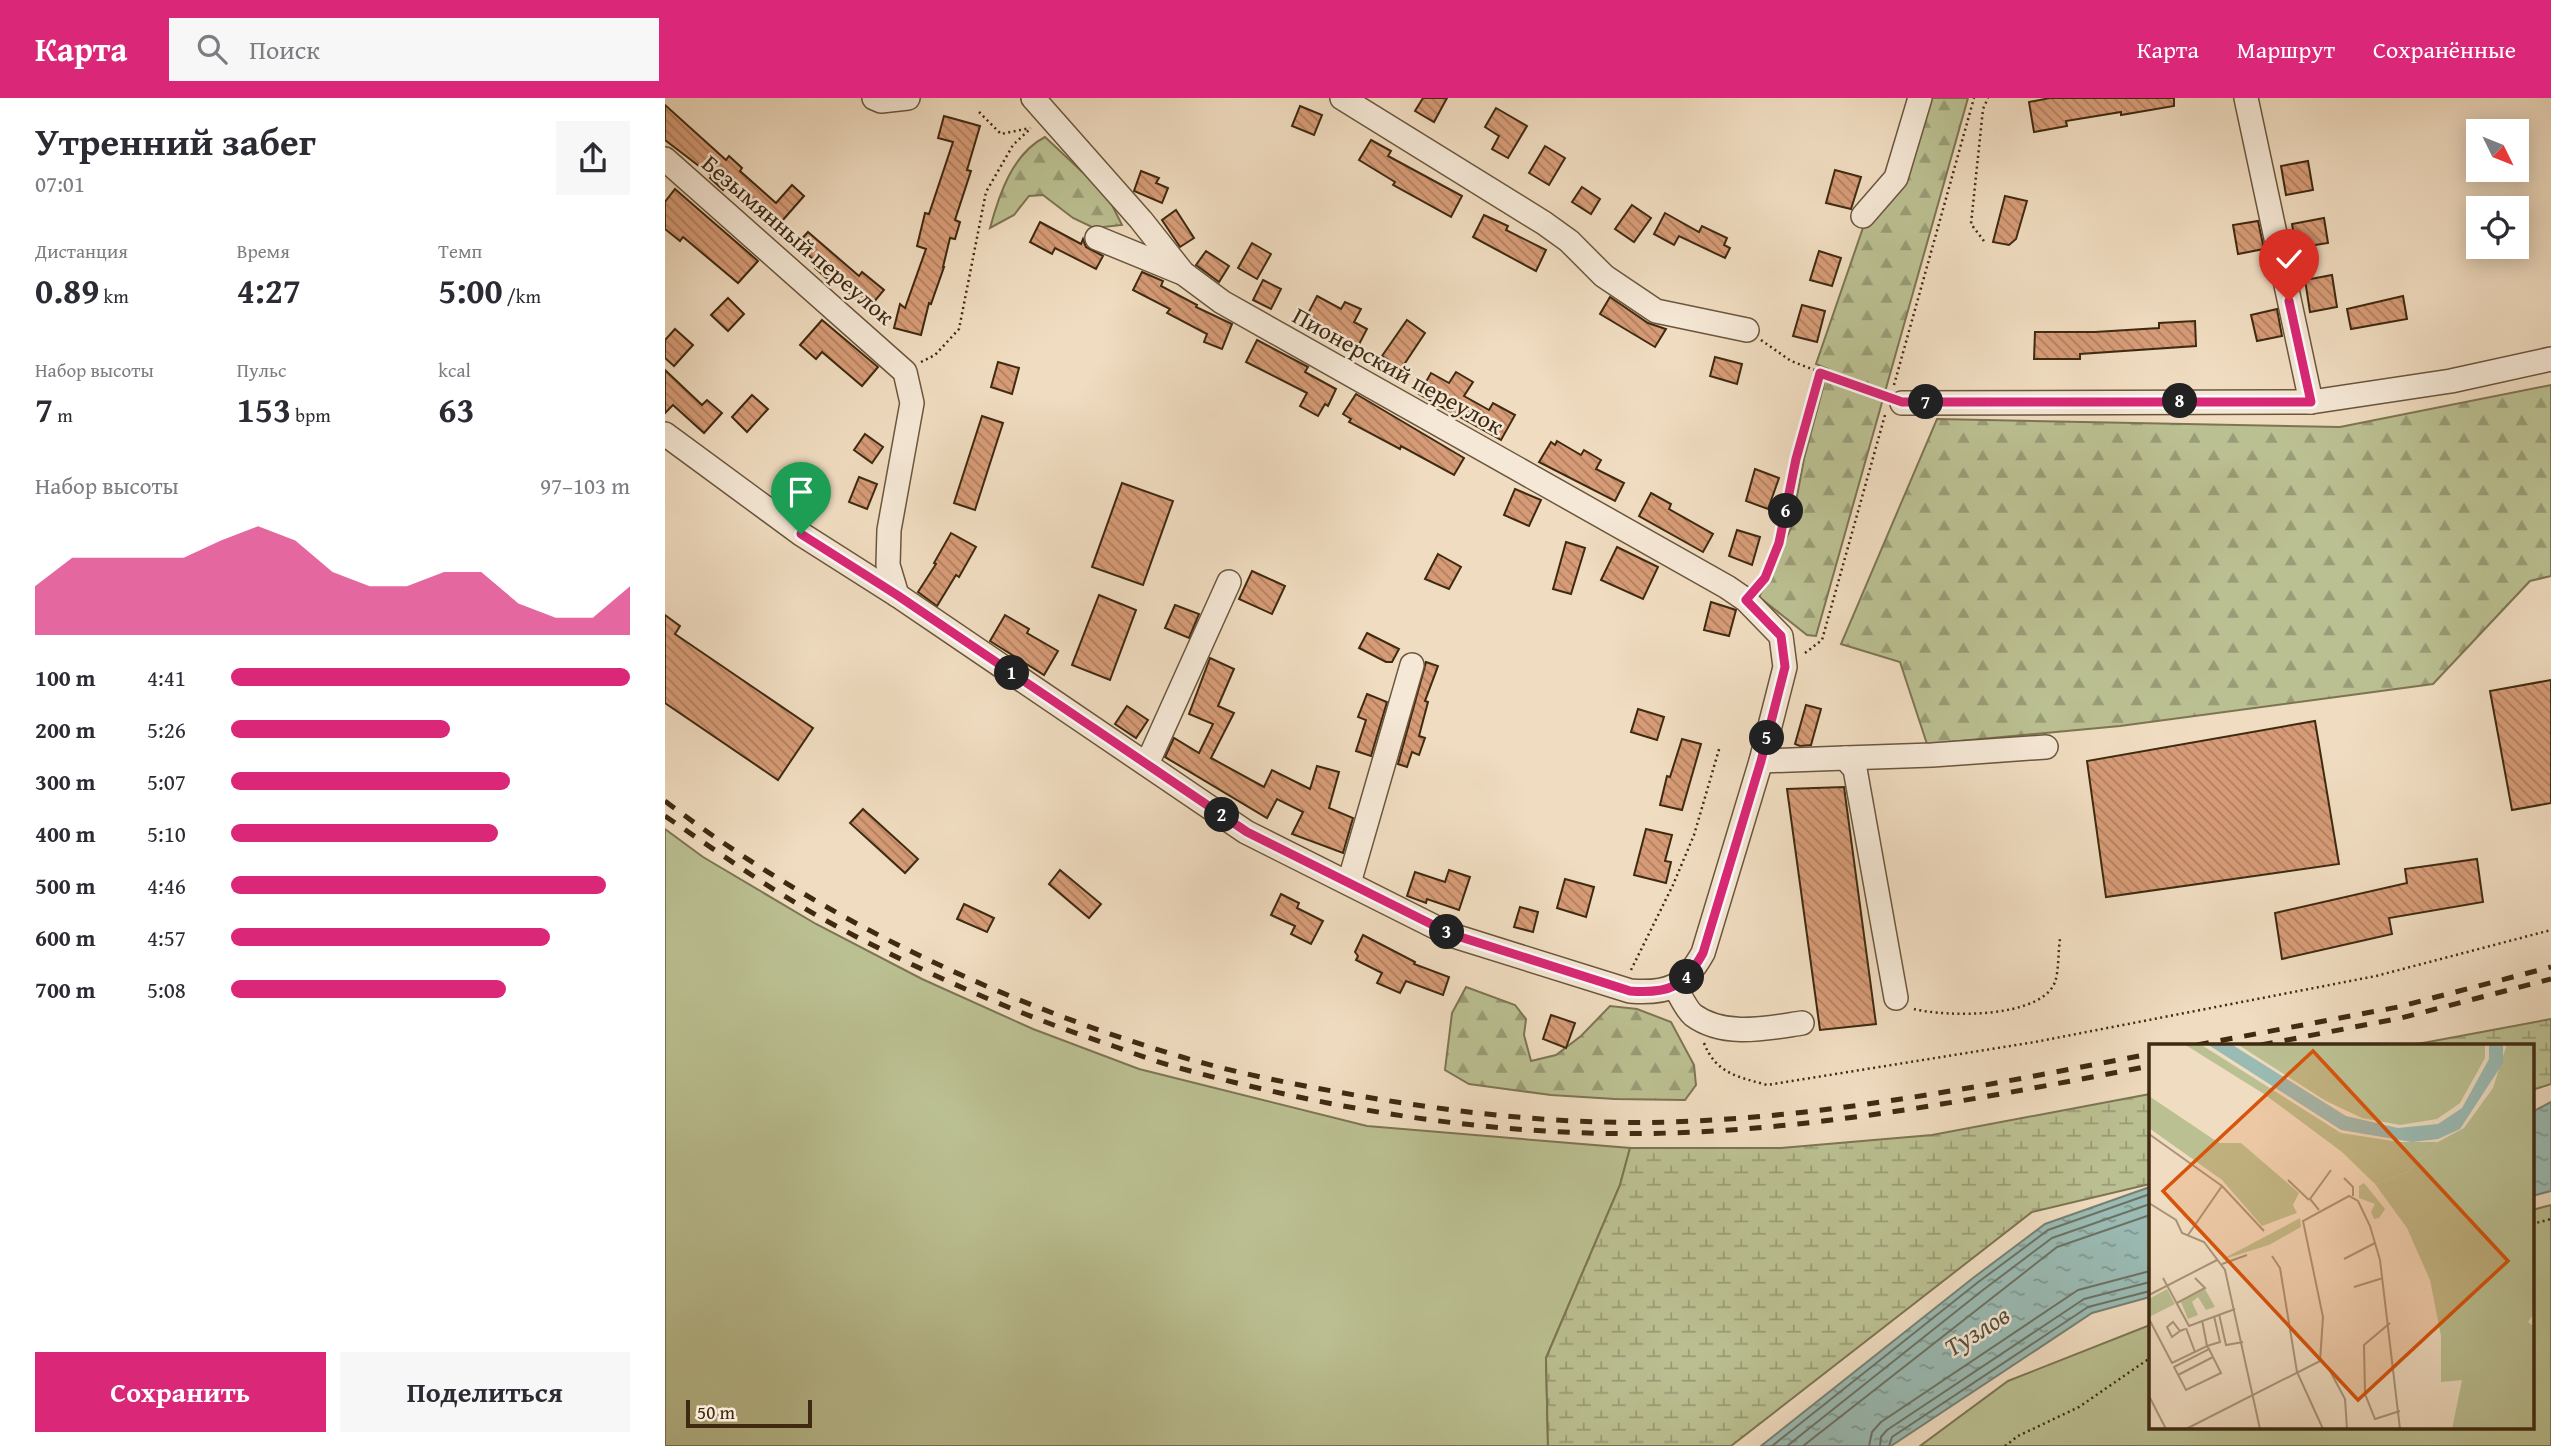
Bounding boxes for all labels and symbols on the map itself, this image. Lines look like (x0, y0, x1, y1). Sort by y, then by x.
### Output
north arrow (2466, 119, 2529, 182)
street label: Безымянный переулок (694, 146, 903, 333)
pin (2259, 229, 2319, 301)
street label: Пионерский переулок (1286, 298, 1510, 443)
pin: 7 (1909, 384, 1943, 420)
pin: 8 (2163, 384, 2197, 418)
pin (771, 462, 831, 534)
pin: 6 (1769, 494, 1803, 528)
pin: 1 (995, 656, 1029, 690)
pin: 5 (1749, 720, 1785, 756)
pin: 2 (1205, 798, 1239, 832)
pin: 3 (1429, 914, 1465, 950)
pin: 4 (1669, 960, 1705, 994)
inset map (2149, 1044, 2533, 1428)
water label: Тузлов (1936, 1295, 2017, 1366)
scale bar (686, 1397, 812, 1429)

